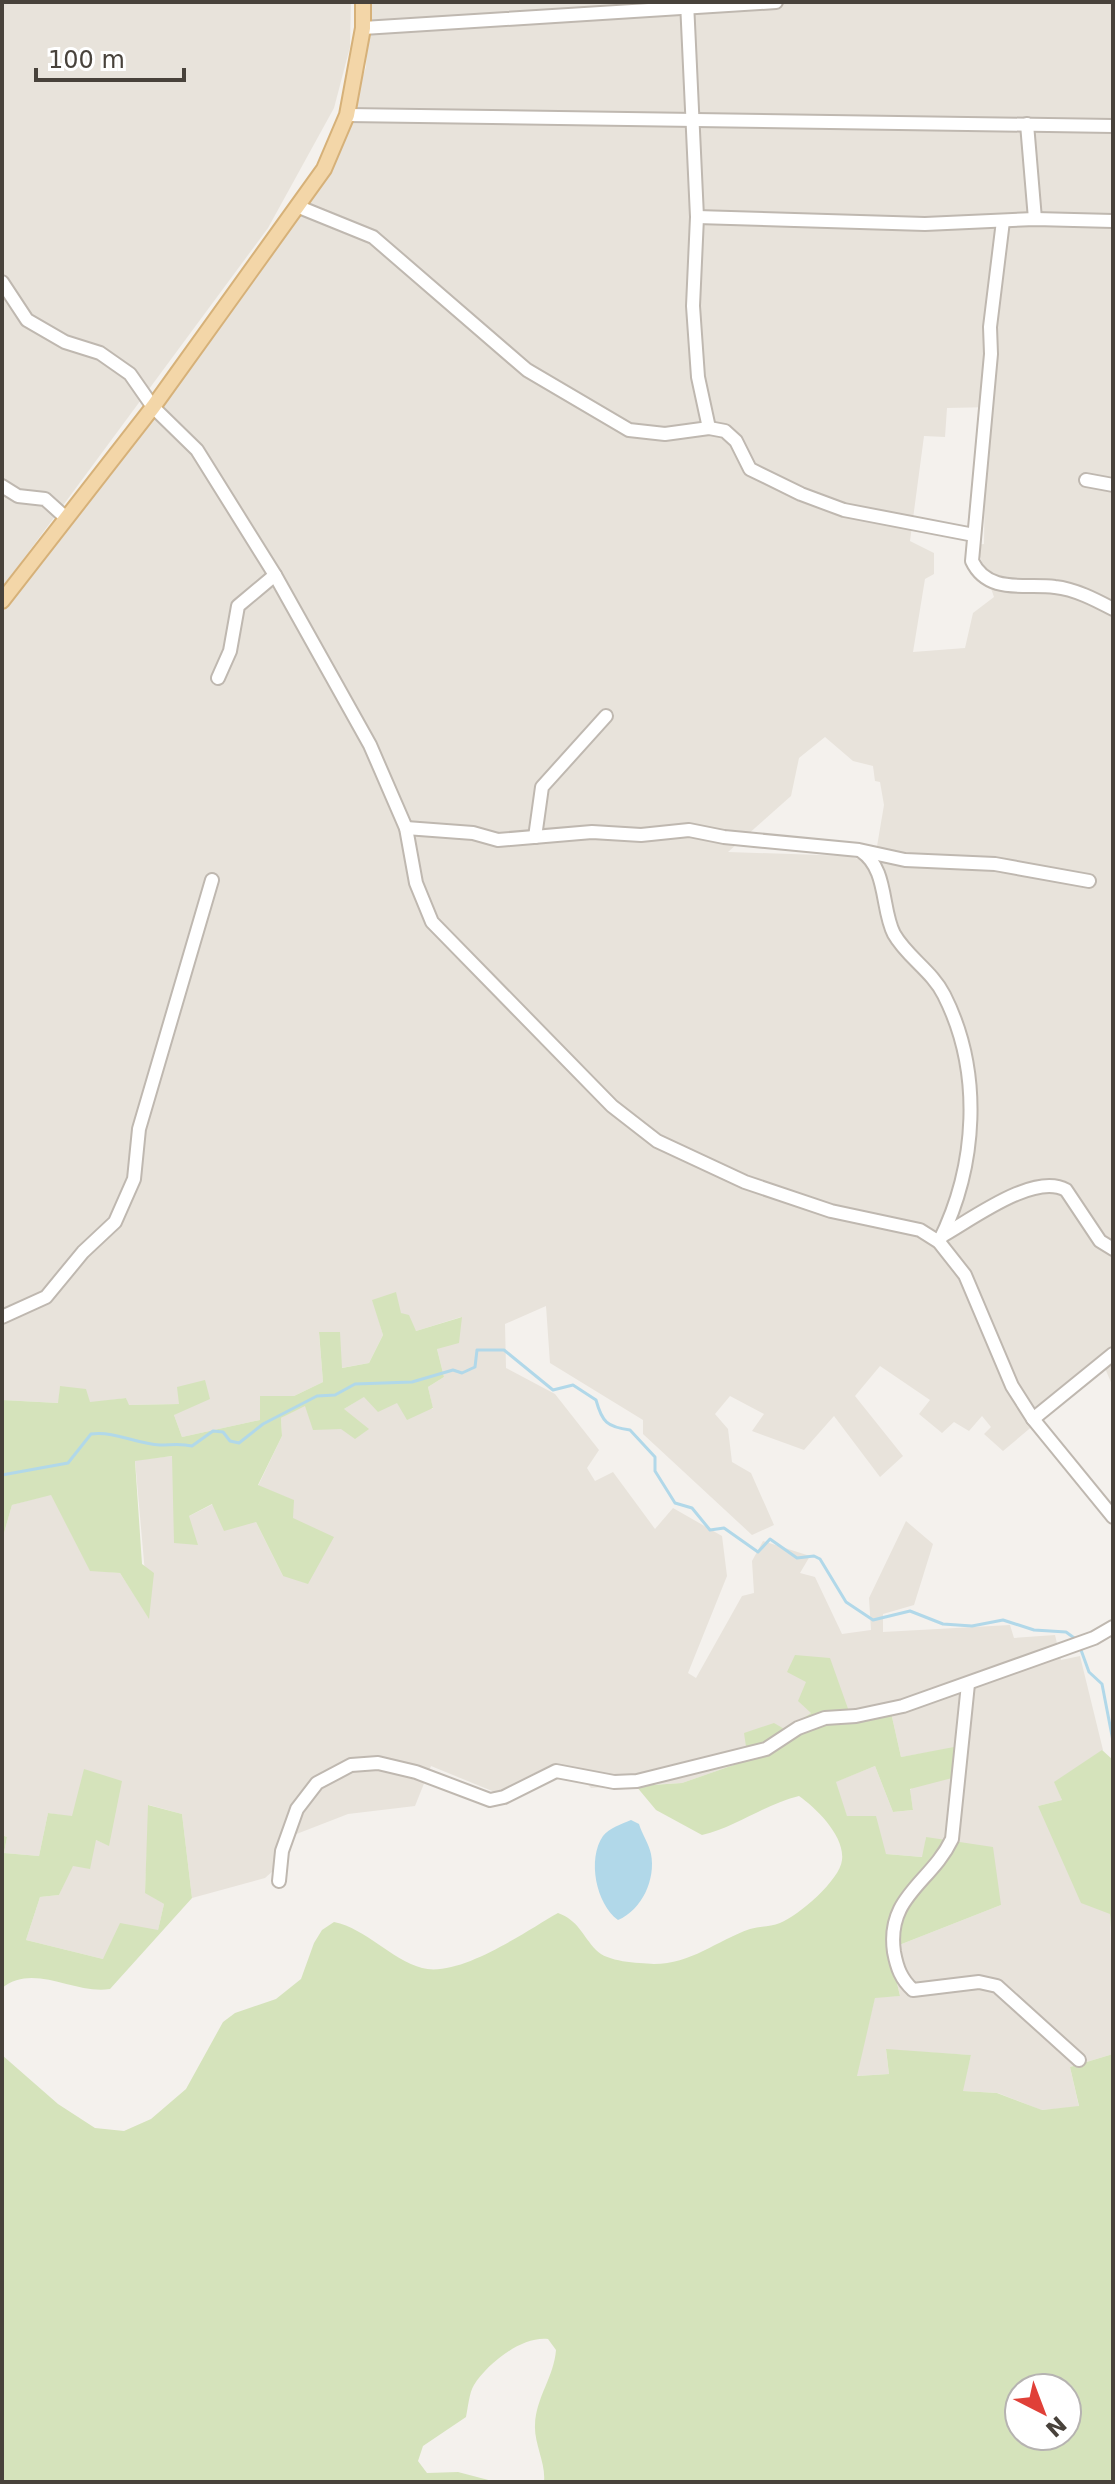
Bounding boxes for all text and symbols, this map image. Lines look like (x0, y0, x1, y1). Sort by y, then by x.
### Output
scale bar (36, 32, 184, 82)
text: 100 m (48, 46, 125, 74)
north arrow (1003, 2372, 1083, 2452)
text: N (1041, 2411, 1071, 2442)

